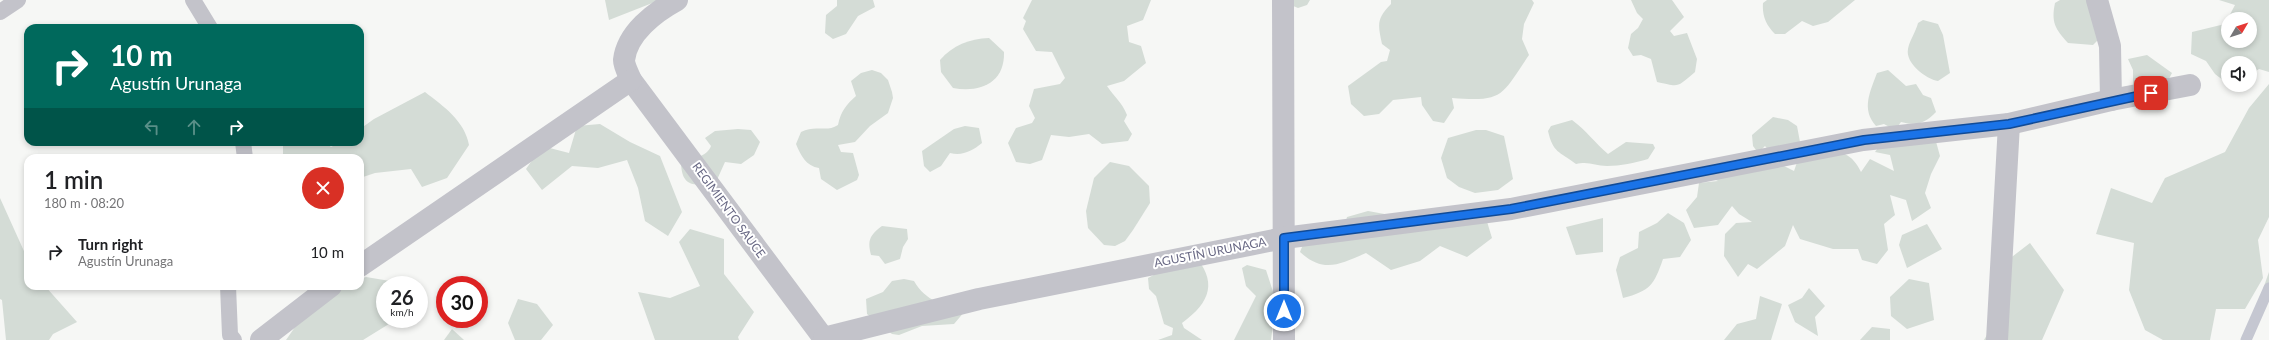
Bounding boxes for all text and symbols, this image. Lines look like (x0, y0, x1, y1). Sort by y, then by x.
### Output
north arrow (2221, 12, 2257, 48)
map controls (2221, 12, 2257, 92)
text: 10 m (110, 38, 173, 72)
icon: right (44, 40, 96, 92)
button: sound (2221, 56, 2257, 92)
text: Agustín Urunaga (110, 72, 242, 94)
pin (2134, 76, 2168, 110)
icon: arrive (2140, 82, 2162, 104)
icon: left (141, 116, 163, 138)
icon: ahead (183, 116, 205, 138)
icon: right (225, 116, 247, 138)
street label: REGIMIENTO SAUCE (689, 159, 769, 261)
text: 1 min (44, 165, 103, 194)
button: close (302, 167, 344, 209)
text: 180 m · 08:20 (44, 195, 124, 211)
street label: AGUSTÍN URUNAGA (1153, 234, 1268, 270)
text: Turn right (78, 235, 143, 253)
icon: right (44, 241, 66, 263)
text: 10 m (310, 243, 344, 261)
text: Agustín Urunaga (78, 253, 173, 269)
speed limit sign: 30 (436, 276, 488, 328)
text: 26 (390, 285, 414, 309)
position arrow (1263, 290, 1305, 332)
text: km/h (390, 306, 414, 318)

